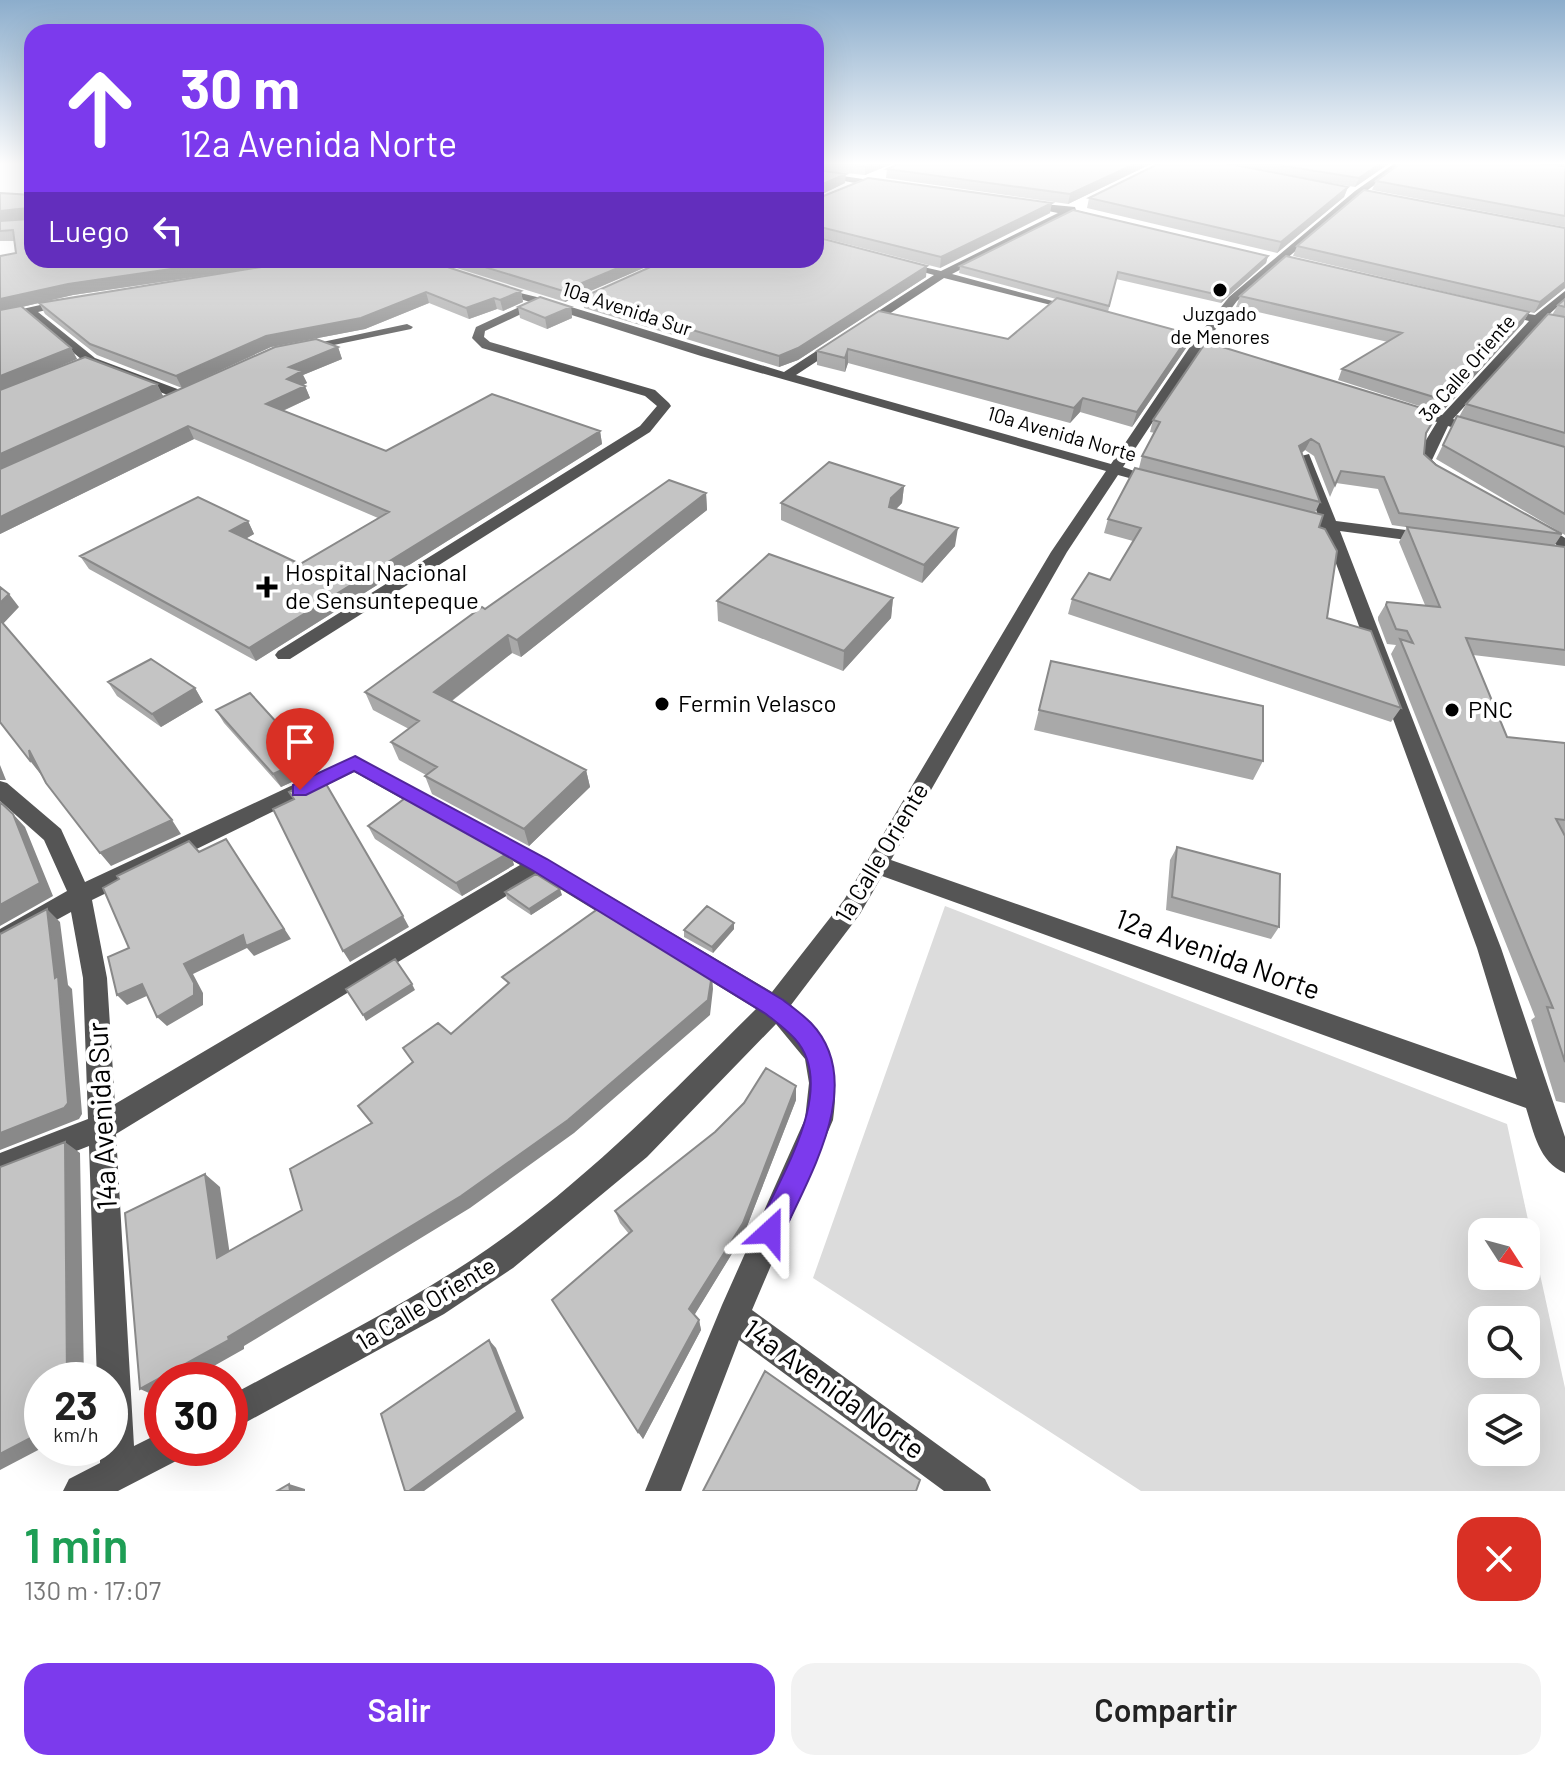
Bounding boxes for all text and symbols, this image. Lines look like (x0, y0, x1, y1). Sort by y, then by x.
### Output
text: 30 m (180, 53, 300, 120)
icon: ahead (48, 56, 152, 160)
text: 12a Avenida Norte (180, 121, 457, 164)
icon: left (146, 208, 190, 252)
text: Luego (48, 212, 130, 248)
street label: 10a Avenida Sur (560, 276, 695, 340)
marker: Juzgado de Menores (1211, 281, 1229, 299)
place label: Juzgado de Menores (1170, 301, 1270, 348)
street label: 3a Calle Oriente (1413, 309, 1519, 426)
street label: 10a Avenida Norte (985, 400, 1140, 466)
place label: Hospital Nacional de Sensuntepeque (285, 557, 479, 614)
marker: Hospital Nacional de Sensuntepeque (256, 576, 278, 598)
place label: Fermin Velasco (678, 688, 836, 717)
place label: PNC (1468, 694, 1513, 723)
marker: Fermin Velasco (653, 695, 671, 713)
marker: PNC (1443, 701, 1461, 719)
pin (266, 708, 334, 790)
icon: arrive (278, 720, 322, 764)
street label: 1a Calle Oriente (828, 777, 934, 927)
street label: 12a Avenida Norte (1111, 900, 1325, 1006)
street label: 14a Avenida Sur (79, 1021, 123, 1211)
position arrow (728, 1190, 812, 1274)
north arrow (1468, 1218, 1540, 1290)
map controls (1468, 1218, 1540, 1466)
street label: 1a Calle Oriente (350, 1250, 500, 1356)
button: search (1468, 1306, 1540, 1378)
street label: 14a Avenida Norte (737, 1311, 932, 1465)
speed limit sign: 30 (144, 1362, 248, 1466)
text: 23 (54, 1380, 98, 1428)
button: layers (1468, 1394, 1540, 1466)
text: km/h (53, 1422, 99, 1446)
text: 1 min (24, 1515, 129, 1573)
button: close (1457, 1517, 1541, 1601)
text: 130 m · 17:07 (24, 1574, 161, 1605)
button: Salir (24, 1663, 775, 1755)
button: Compartir (791, 1663, 1541, 1755)

